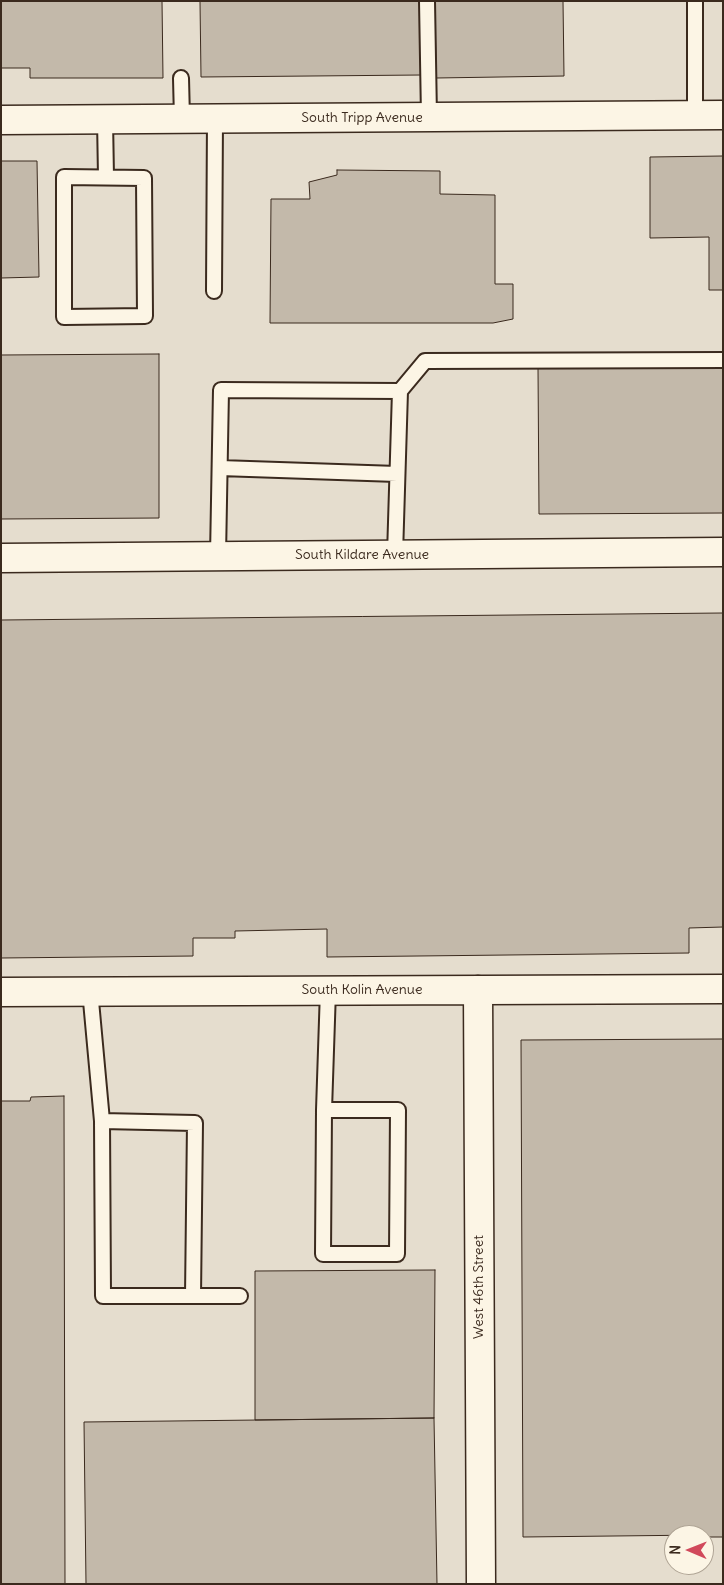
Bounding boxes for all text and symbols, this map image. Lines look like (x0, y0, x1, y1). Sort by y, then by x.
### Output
street label: South Tripp Avenue (301, 110, 423, 126)
street label: South Kildare Avenue (295, 547, 429, 563)
street label: South Kolin Avenue (302, 982, 422, 998)
street label: West 46th Street (471, 1235, 487, 1339)
north arrow (664, 1525, 714, 1575)
text: N (666, 1545, 684, 1555)

